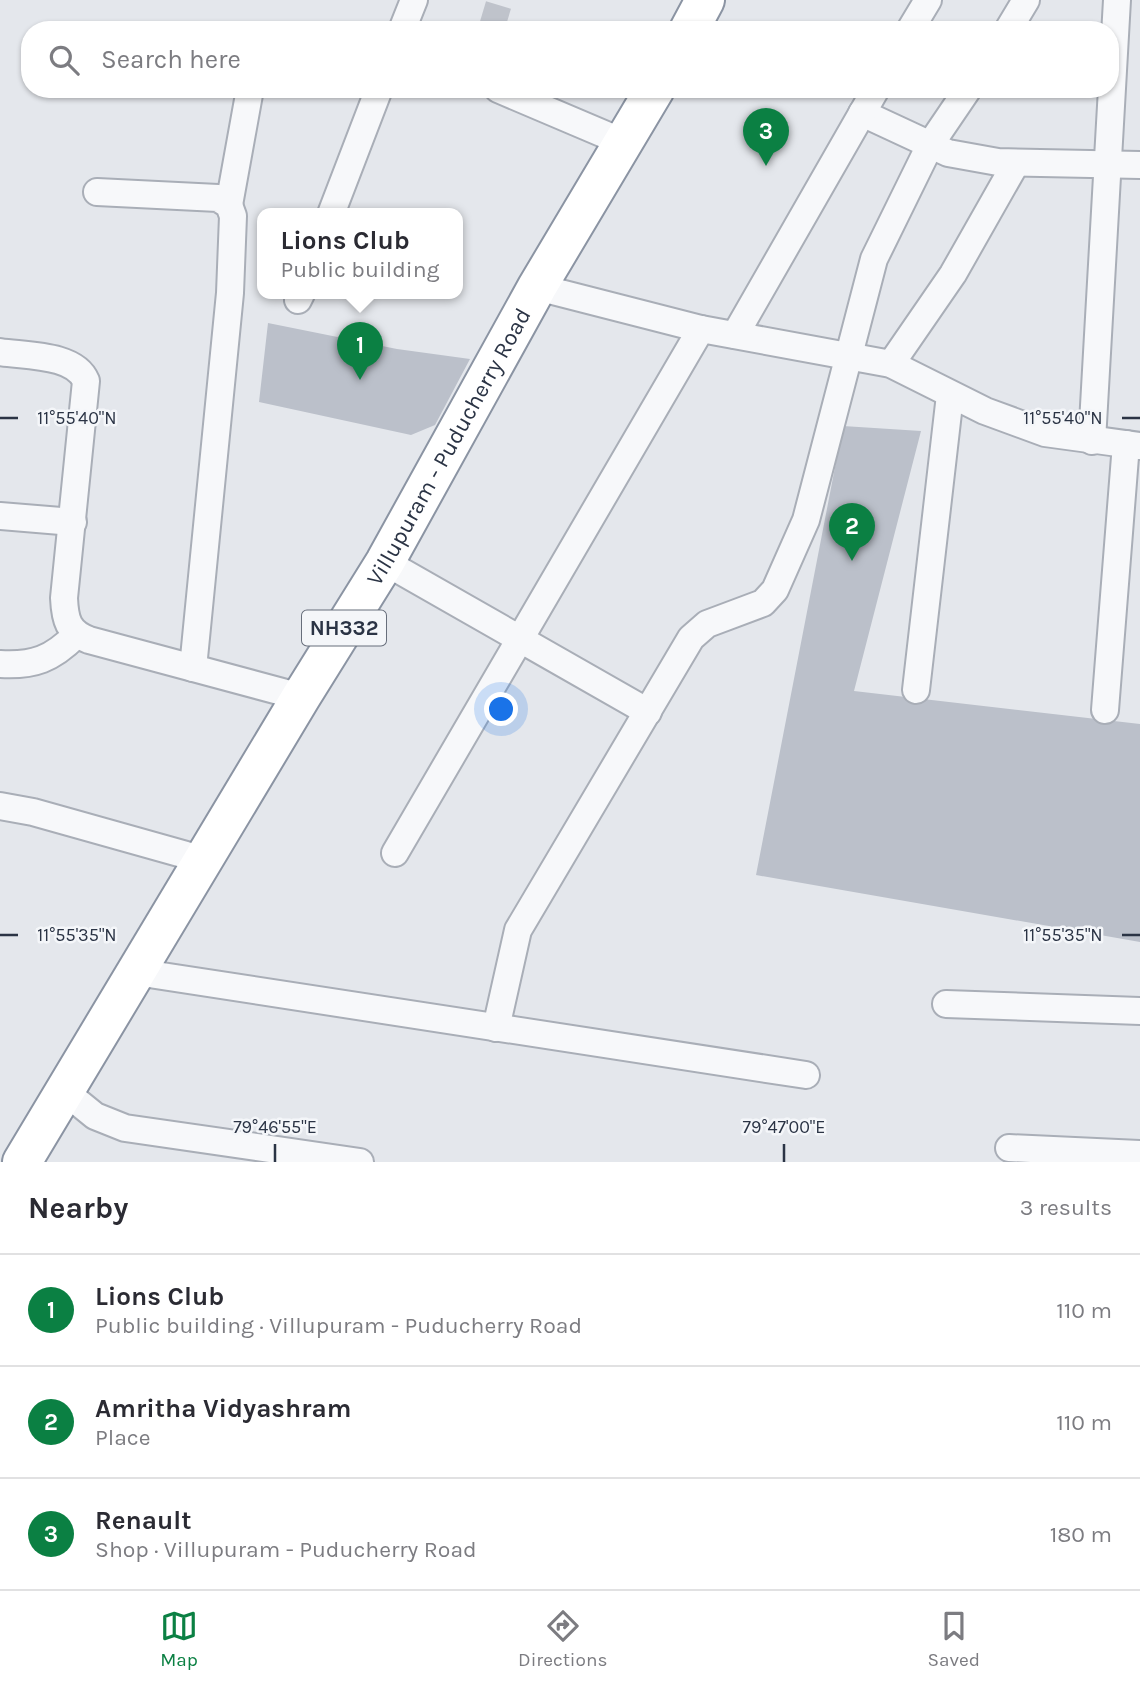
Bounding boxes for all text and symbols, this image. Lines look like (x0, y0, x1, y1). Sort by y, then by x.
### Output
search box (21, 21, 1119, 98)
icon: search (45, 41, 83, 79)
text: Search here (101, 44, 241, 75)
pin: 3 (743, 108, 789, 166)
popup (257, 208, 463, 299)
text: Lions Club (280, 225, 410, 256)
text: Public building (280, 256, 440, 283)
street label: Villupuram - Puducherry Road (361, 303, 537, 591)
pin: 1 (337, 322, 383, 380)
text: 11°55'40"N (37, 407, 117, 429)
text: 11°55'40"N (1023, 407, 1103, 429)
pin: 2 (829, 503, 875, 561)
road number: NH332 (302, 610, 386, 646)
your location (484, 692, 518, 726)
text: 11°55'35"N (37, 924, 117, 946)
text: 11°55'35"N (1023, 924, 1103, 946)
text: 79°46'55"E (233, 1116, 317, 1138)
text: 79°47'00"E (743, 1116, 825, 1138)
text: Nearby (28, 1190, 128, 1226)
text: 3 results (1020, 1194, 1112, 1221)
text: Lions Club (95, 1281, 224, 1312)
text: 1 (47, 1297, 55, 1324)
text: 110 m (1056, 1297, 1112, 1324)
text: Public building · Villupuram - Puducherry Road (95, 1312, 582, 1339)
text: Amritha Vidyashram (95, 1393, 351, 1424)
text: 2 (44, 1409, 58, 1436)
text: 110 m (1056, 1409, 1112, 1436)
text: Place (95, 1424, 151, 1451)
text: Renault (95, 1505, 191, 1536)
text: 3 (44, 1521, 58, 1548)
text: 180 m (1050, 1521, 1112, 1548)
text: Shop · Villupuram - Puducherry Road (95, 1536, 477, 1563)
tab: Map (160, 1607, 198, 1671)
tab: Directions (518, 1607, 607, 1671)
tab: Saved (927, 1607, 980, 1671)

